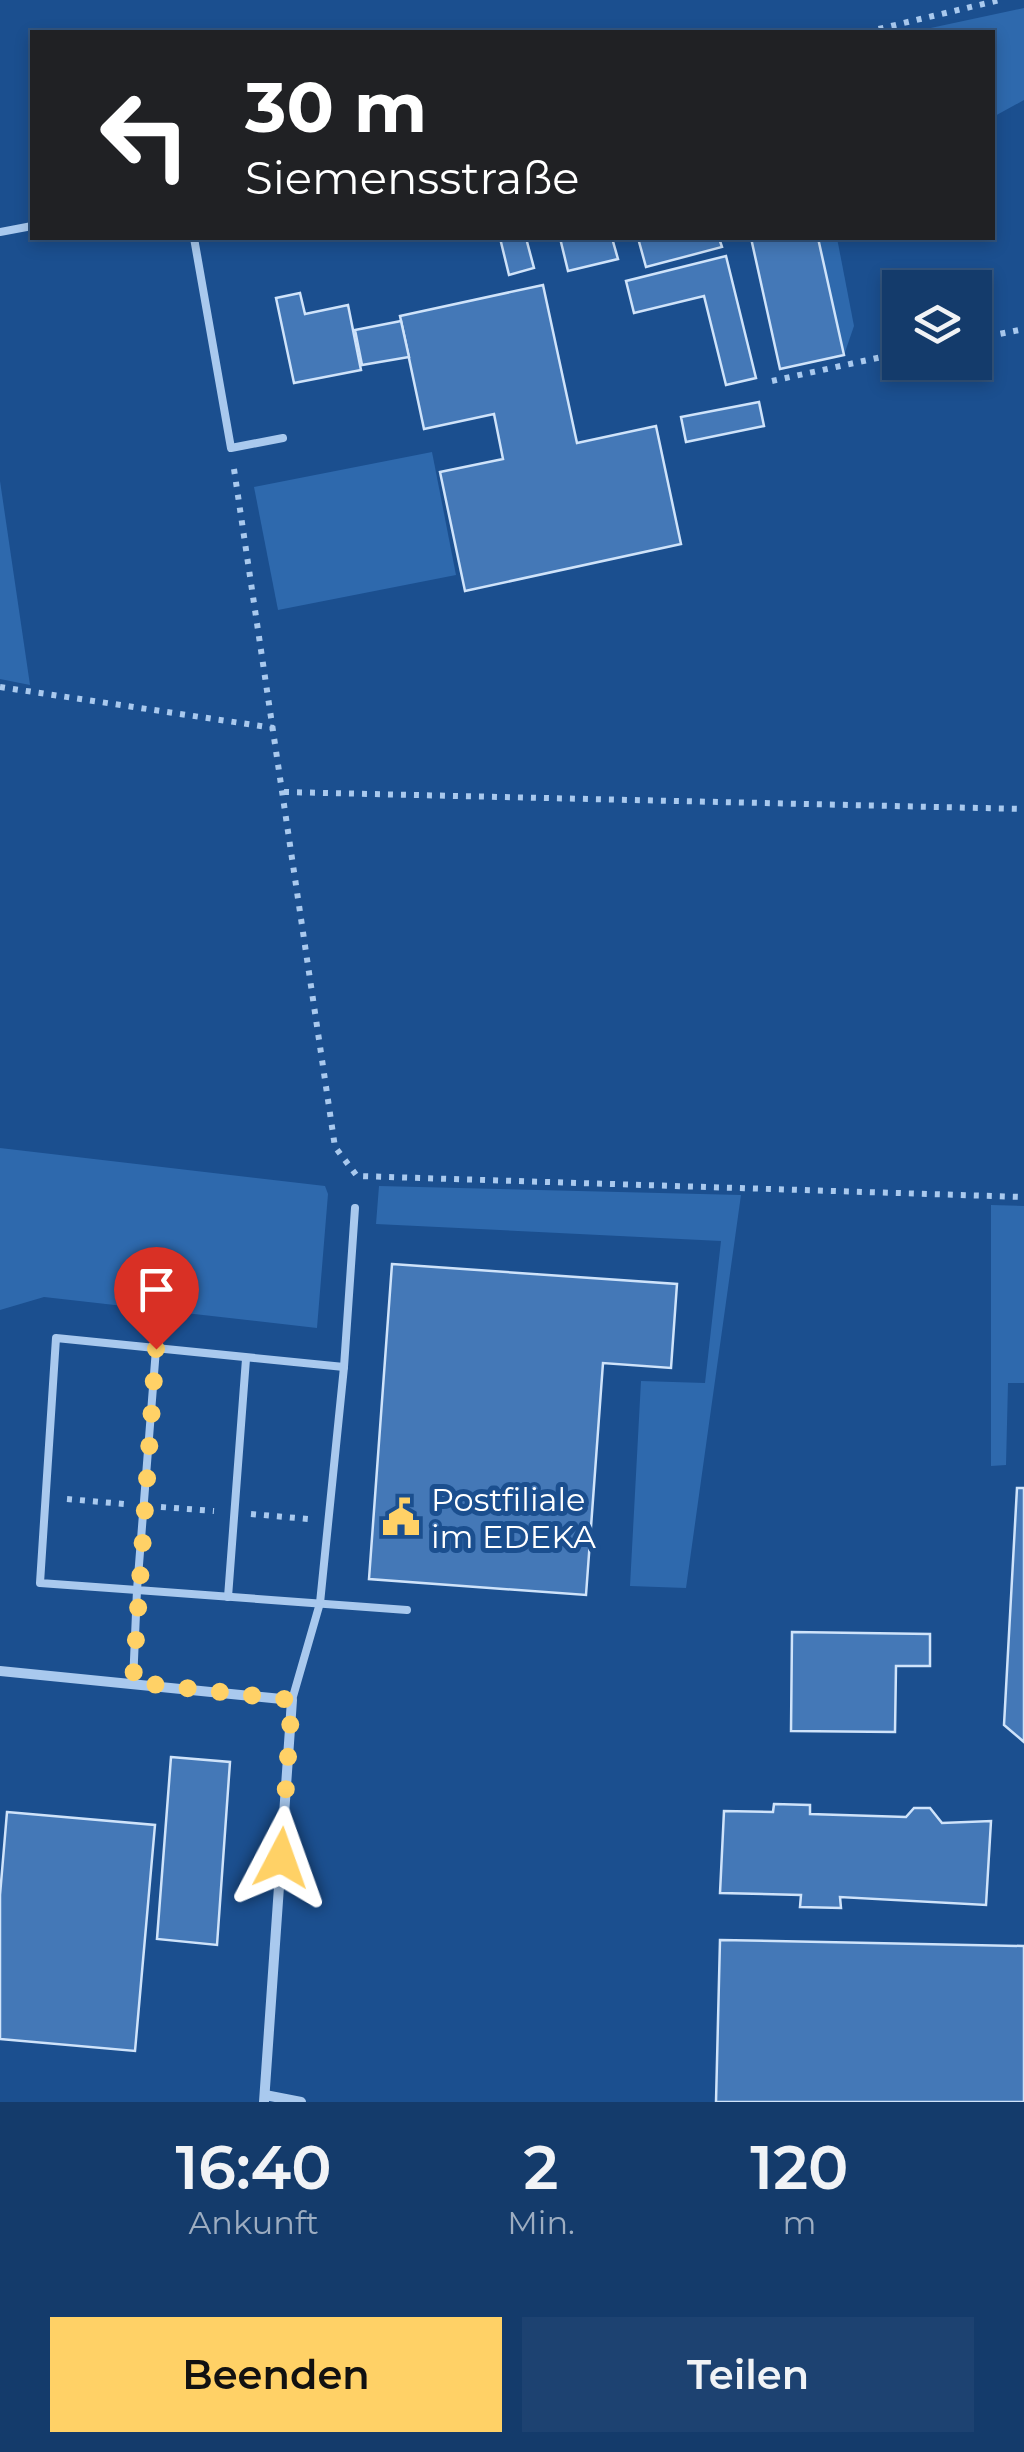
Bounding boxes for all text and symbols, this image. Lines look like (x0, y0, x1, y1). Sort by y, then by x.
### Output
text: 30 m (245, 64, 427, 150)
icon: left (80, 70, 210, 200)
text: Siemensstraße (245, 150, 580, 205)
map controls (882, 270, 992, 380)
button: layers (882, 270, 992, 380)
pin (114, 1247, 199, 1350)
icon: arrive (129, 1262, 184, 1317)
place label: Postfiliale im EDEKA (431, 1480, 596, 1556)
public building icon: Postfiliale im EDEKA (380, 1496, 422, 1538)
position arrow (229, 1806, 333, 1910)
text: 16:40 (175, 2131, 332, 2204)
text: 2 (524, 2131, 558, 2204)
text: 120 (750, 2131, 848, 2204)
text: Ankunft (188, 2203, 319, 2242)
text: Min. (507, 2203, 575, 2242)
text: m (782, 2203, 816, 2242)
button: Beenden (50, 2317, 502, 2432)
button: Teilen (522, 2317, 974, 2432)

